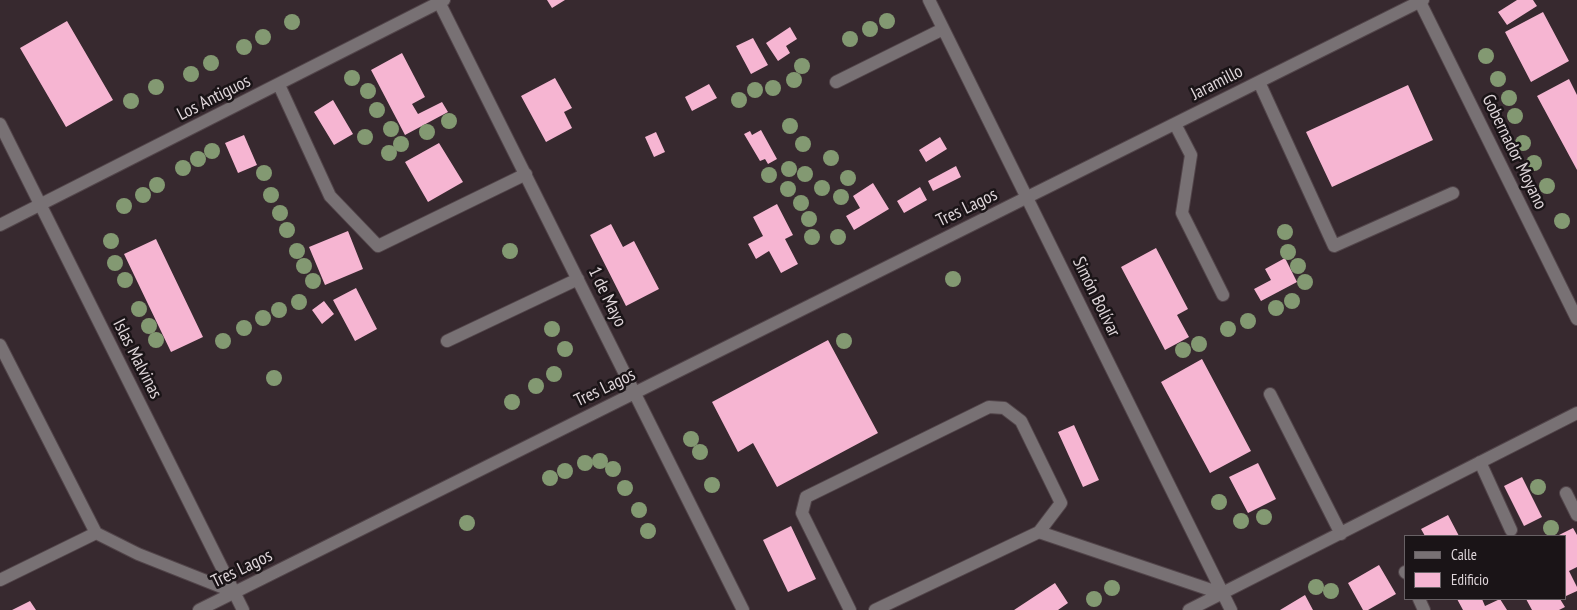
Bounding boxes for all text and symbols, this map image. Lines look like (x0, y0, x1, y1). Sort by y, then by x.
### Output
street label: Jaramillo (1187, 61, 1247, 105)
street label: Los Antiguos (174, 70, 254, 126)
street label: Gobernador Moyano (1477, 91, 1551, 213)
street label: Tres Lagos (933, 184, 1001, 232)
street label: Simón Bolívar (1067, 253, 1125, 341)
street label: 1 de Mayo (583, 263, 631, 331)
street label: Islas Malvinas (108, 316, 166, 402)
street label: Tres Lagos (571, 364, 639, 412)
legend (1404, 535, 1567, 600)
street label: Tres Lagos (208, 545, 276, 593)
text: Calle (1451, 545, 1477, 564)
text: Edificio (1451, 570, 1489, 589)

